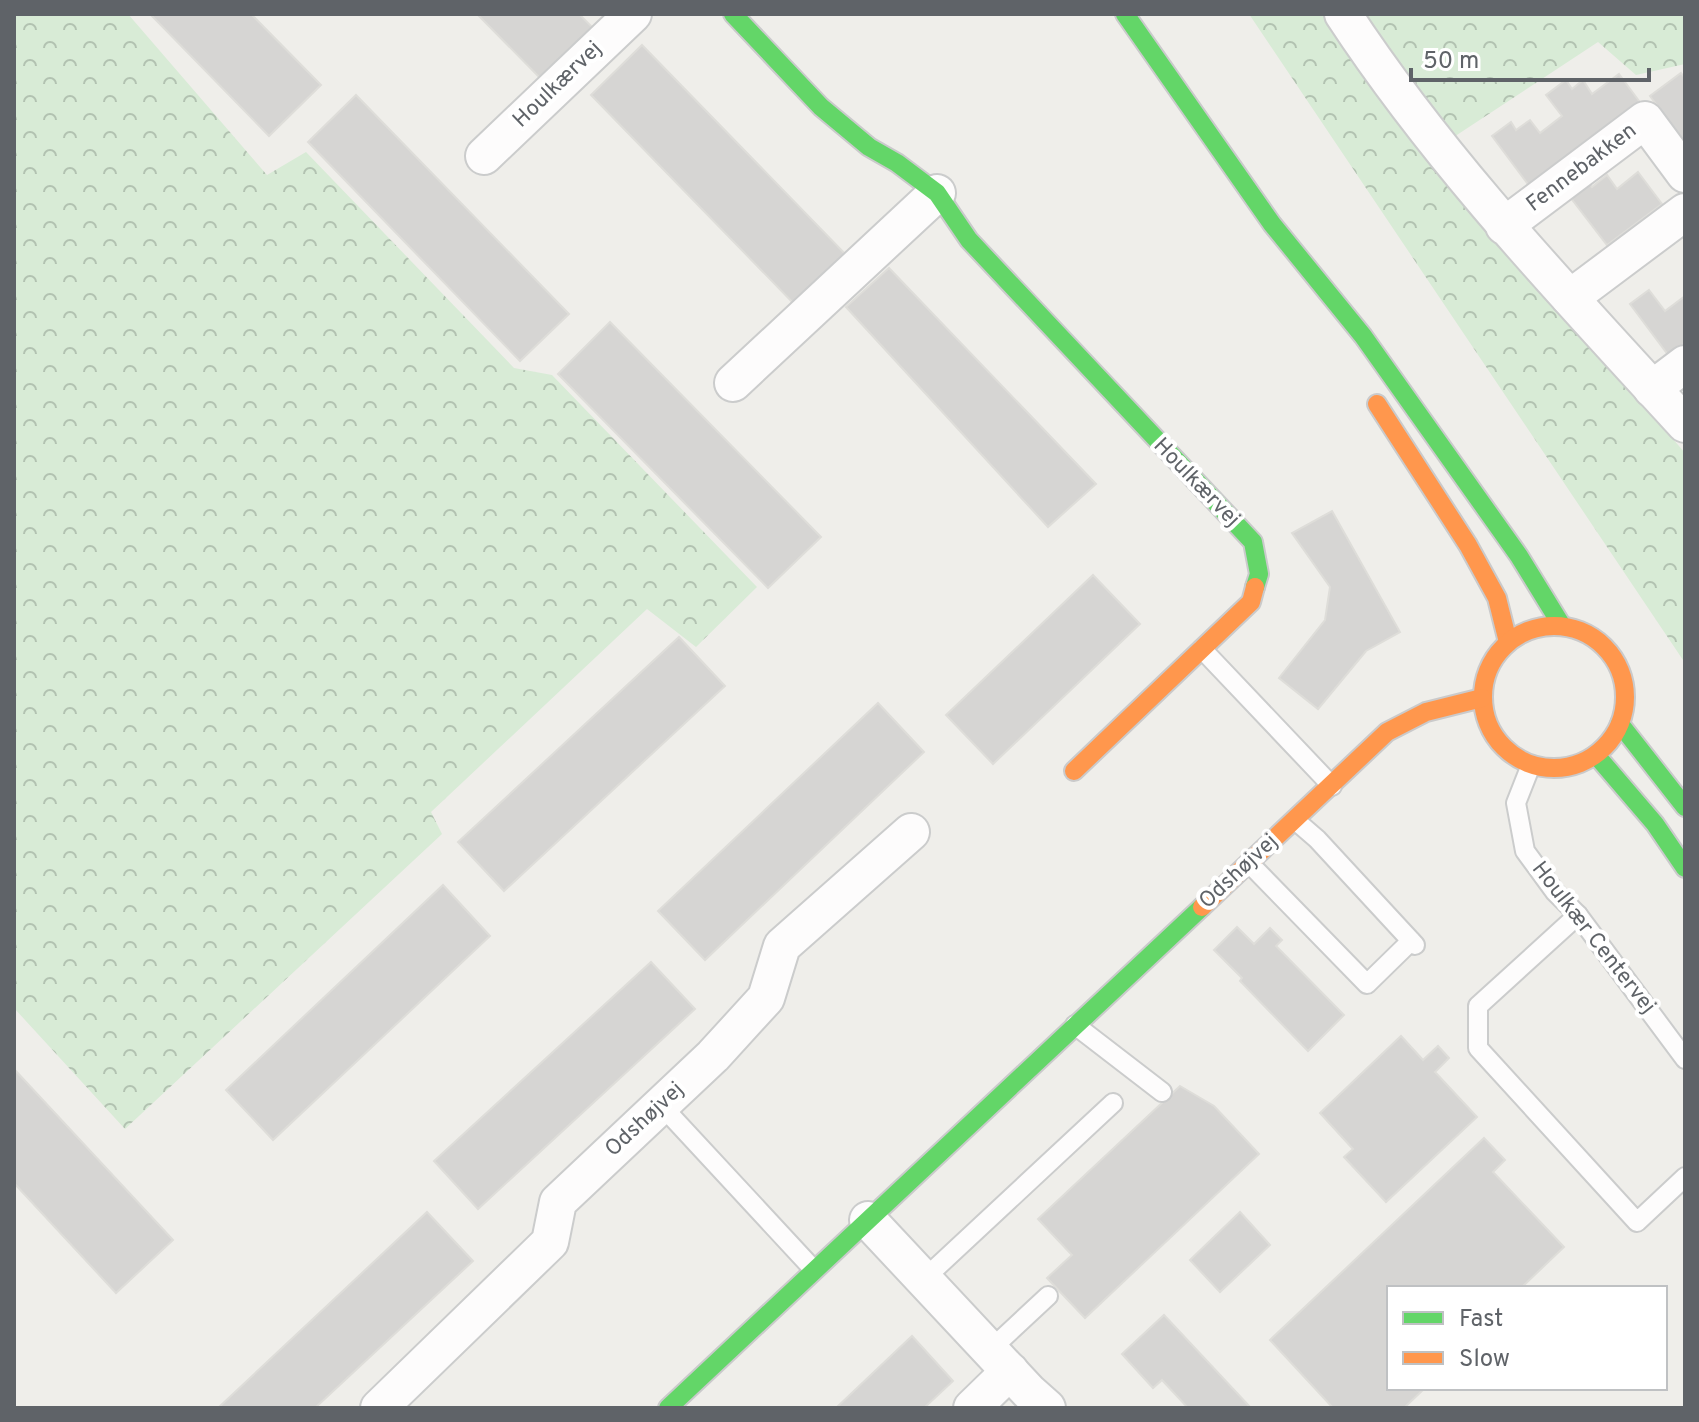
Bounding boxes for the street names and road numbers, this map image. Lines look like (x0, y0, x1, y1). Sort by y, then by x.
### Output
street label: Houlkærvej (508, 36, 608, 134)
street label: Fennebakken (1521, 118, 1643, 218)
street label: Houlkærvej (1147, 433, 1245, 533)
street label: Odshøjvej (1194, 829, 1284, 915)
street label: Houlkær Centervej (1525, 857, 1661, 1019)
street label: Odshøjvej (600, 1077, 690, 1163)

